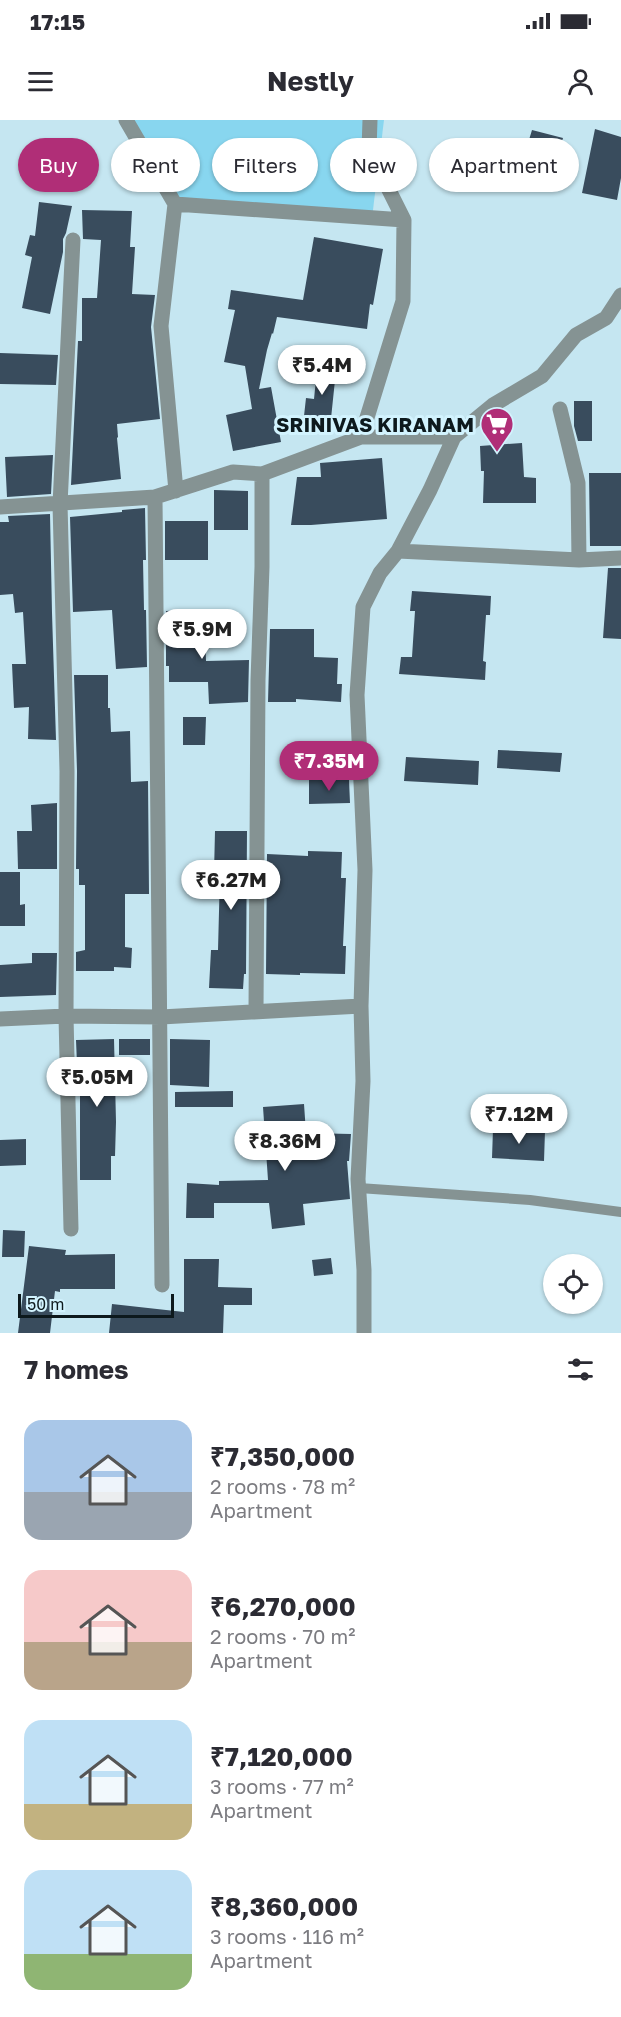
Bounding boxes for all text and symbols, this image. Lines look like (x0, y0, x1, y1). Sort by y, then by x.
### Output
text: 17:15 (30, 8, 85, 35)
icon: menu (24, 65, 57, 98)
text: Nestly (267, 65, 354, 97)
icon: person (564, 65, 597, 98)
chip: Buy (18, 138, 99, 192)
chip: Rent (111, 138, 200, 192)
chip: Filters (212, 138, 318, 192)
chip: New (330, 138, 417, 192)
chip: Apartment (429, 138, 579, 192)
pin: ₹5.4M (280, 345, 364, 396)
text: ₹5.4M (292, 352, 352, 376)
supermarket icon: SRINIVAS KIRANAM (479, 406, 515, 453)
place label: SRINIVAS KIRANAM (276, 412, 474, 436)
pin: ₹5.9M (160, 609, 244, 660)
text: ₹5.9M (172, 616, 232, 640)
pin: ₹7.35M (280, 741, 378, 792)
text: ₹7.35M (294, 748, 364, 772)
pin: ₹6.27M (182, 860, 280, 911)
text: ₹6.27M (195, 867, 267, 891)
pin: ₹5.05M (48, 1057, 146, 1108)
text: ₹5.05M (60, 1064, 134, 1088)
pin: ₹7.12M (470, 1094, 568, 1145)
text: ₹7.12M (484, 1101, 554, 1125)
pin: ₹8.36M (236, 1121, 334, 1172)
text: ₹8.36M (248, 1128, 322, 1152)
map controls (543, 1254, 603, 1314)
button: locate (543, 1254, 603, 1314)
scale bar (18, 1291, 174, 1318)
text: 50 m (27, 1294, 64, 1314)
icon: filters (564, 1353, 597, 1386)
text: 7 homes (24, 1354, 129, 1385)
text: ₹7,350,000 (210, 1441, 355, 1472)
icon: home (72, 1444, 144, 1516)
text: 2 rooms · 78 m² (210, 1474, 355, 1498)
text: Apartment (210, 1498, 313, 1522)
text: ₹6,270,000 (210, 1591, 356, 1622)
icon: home (72, 1594, 144, 1666)
text: 2 rooms · 70 m² (210, 1624, 355, 1648)
text: Apartment (210, 1648, 313, 1672)
text: ₹7,120,000 (210, 1741, 353, 1772)
icon: home (72, 1744, 144, 1816)
text: 3 rooms · 77 m² (210, 1774, 354, 1798)
text: Apartment (210, 1798, 313, 1822)
text: ₹8,360,000 (210, 1891, 358, 1922)
icon: home (72, 1894, 144, 1966)
text: 3 rooms · 116 m² (210, 1924, 364, 1948)
text: Apartment (210, 1948, 313, 1972)

